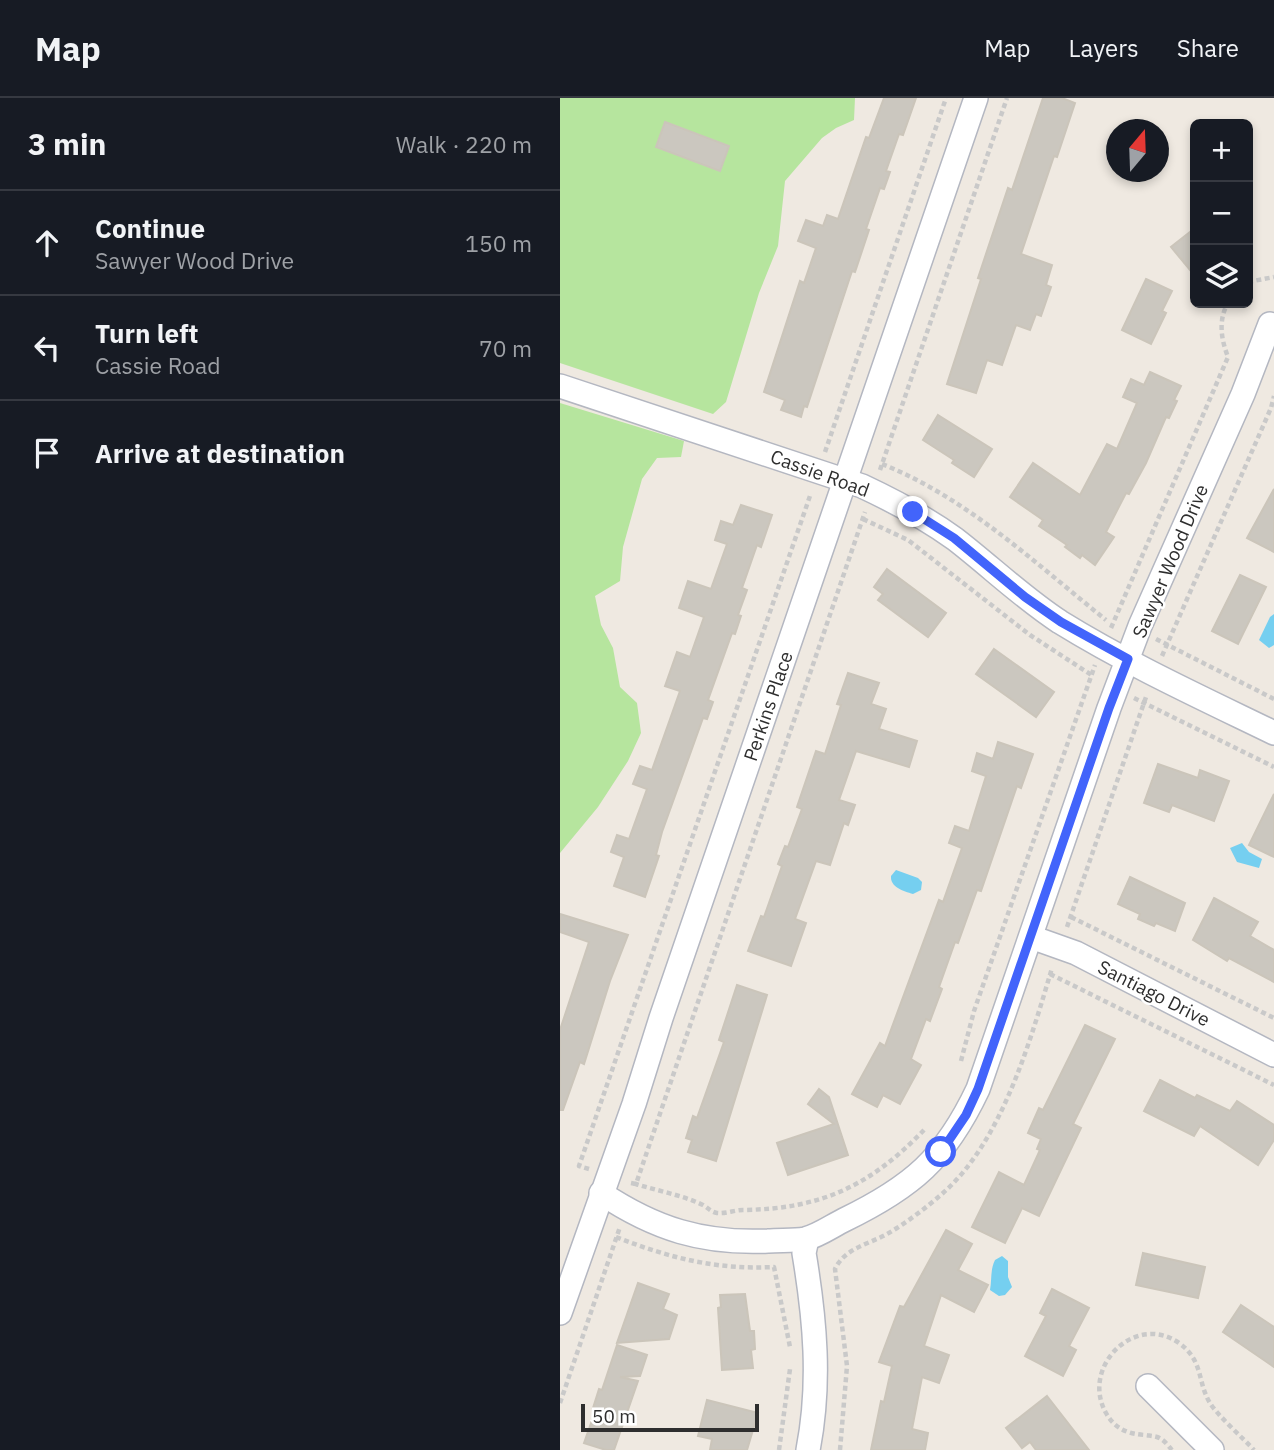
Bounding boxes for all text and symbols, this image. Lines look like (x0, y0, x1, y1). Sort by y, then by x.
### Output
text: Map (35, 27, 101, 70)
text: Map (984, 32, 1031, 64)
text: Layers (1069, 32, 1139, 64)
text: Share (1177, 32, 1239, 64)
north arrow (1106, 119, 1169, 182)
map controls (1190, 119, 1253, 308)
button: + (1190, 119, 1253, 182)
text: 3 min (28, 124, 106, 163)
text: Walk · 220 m (396, 129, 532, 159)
button: − (1190, 182, 1253, 245)
text: Continue (95, 211, 205, 245)
icon: ahead (28, 224, 66, 262)
text: 150 m (465, 228, 532, 258)
text: Sawyer Wood Drive (95, 245, 294, 275)
button: layers (1190, 245, 1253, 308)
text: Turn left (95, 316, 198, 350)
icon: left (28, 329, 66, 367)
text: 70 m (479, 333, 532, 363)
text: Cassie Road (95, 350, 221, 380)
icon: arrive (28, 434, 66, 472)
text: Arrive at destination (95, 436, 345, 470)
street label: Cassie Road (767, 444, 873, 502)
street label: Sawyer Wood Drive (1127, 481, 1213, 641)
route end (897, 496, 928, 527)
street label: Perkins Place (738, 648, 798, 764)
street label: Santiago Drive (1094, 954, 1214, 1032)
route start (925, 1136, 956, 1167)
scale bar (581, 1401, 760, 1433)
text: 50 m (592, 1404, 636, 1428)

